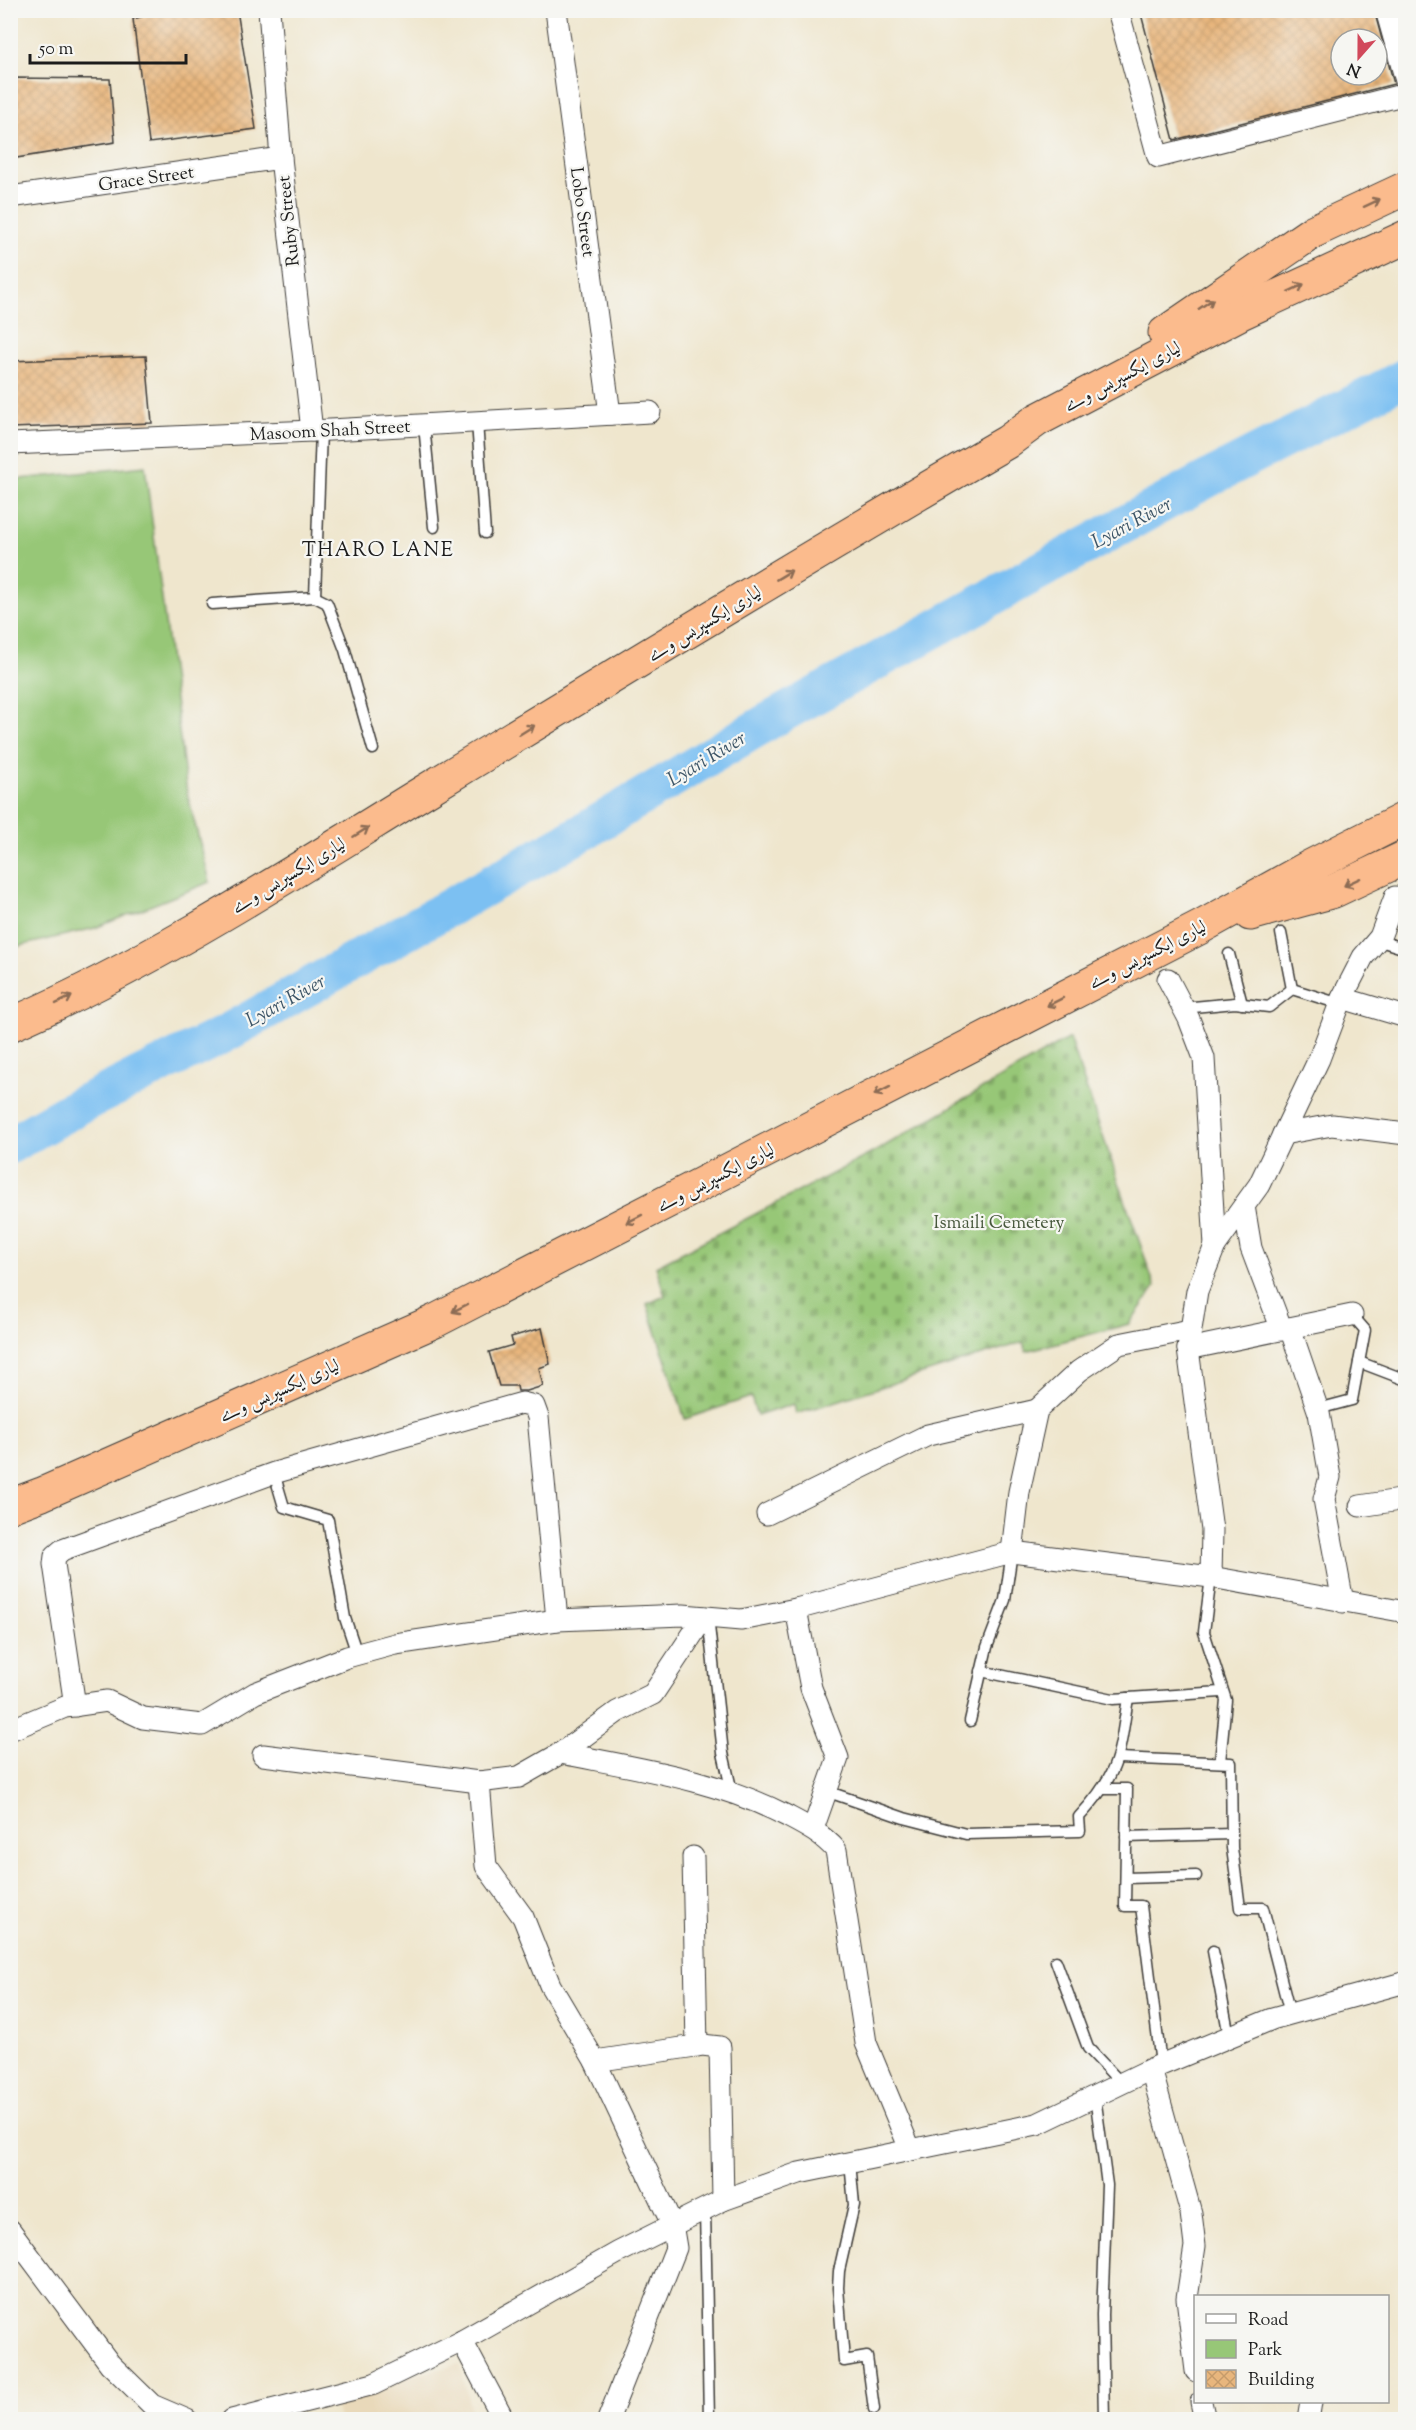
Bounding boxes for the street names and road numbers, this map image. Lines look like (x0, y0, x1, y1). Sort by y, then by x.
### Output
street label: Grace Street (97, 160, 196, 200)
street label: Lobo Street (562, 166, 600, 259)
street label: Ruby Street (272, 174, 308, 267)
street label: لیاری ایکسپریس وے (1060, 336, 1186, 420)
street label: Masoom Shah Street (249, 415, 411, 449)
street label: لیاری ایکسپریس وے (643, 580, 767, 669)
street label: لیاری ایکسپریس وے (227, 832, 351, 921)
street label: لیاری ایکسپریس وے (1085, 915, 1211, 997)
street label: لیاری ایکسپریس وے (653, 1138, 779, 1220)
street label: لیاری ایکسپریس وے (216, 1354, 344, 1430)

